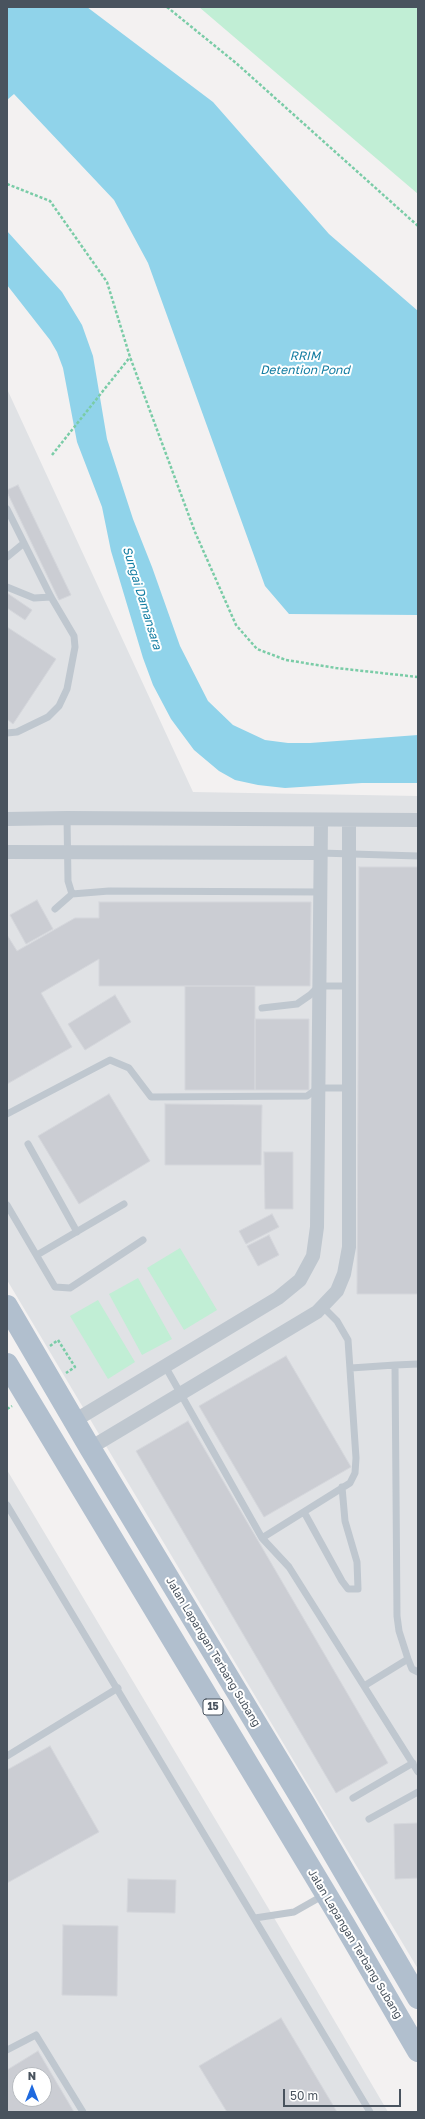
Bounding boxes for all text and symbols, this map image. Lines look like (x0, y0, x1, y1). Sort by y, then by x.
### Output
water label: RRIM Detention Pond (260, 349, 350, 377)
water label: Sungai Damansara (119, 545, 165, 651)
street label: Jalan Lapangan Terbang Subang (163, 1575, 263, 1729)
road number: 15 (203, 1699, 223, 1715)
street label: Jalan Lapangan Terbang Subang (305, 1867, 405, 2021)
north arrow (12, 2067, 52, 2107)
text: N (28, 2069, 36, 2082)
scale bar (285, 2081, 403, 2107)
text: 50 m (290, 2088, 318, 2103)

